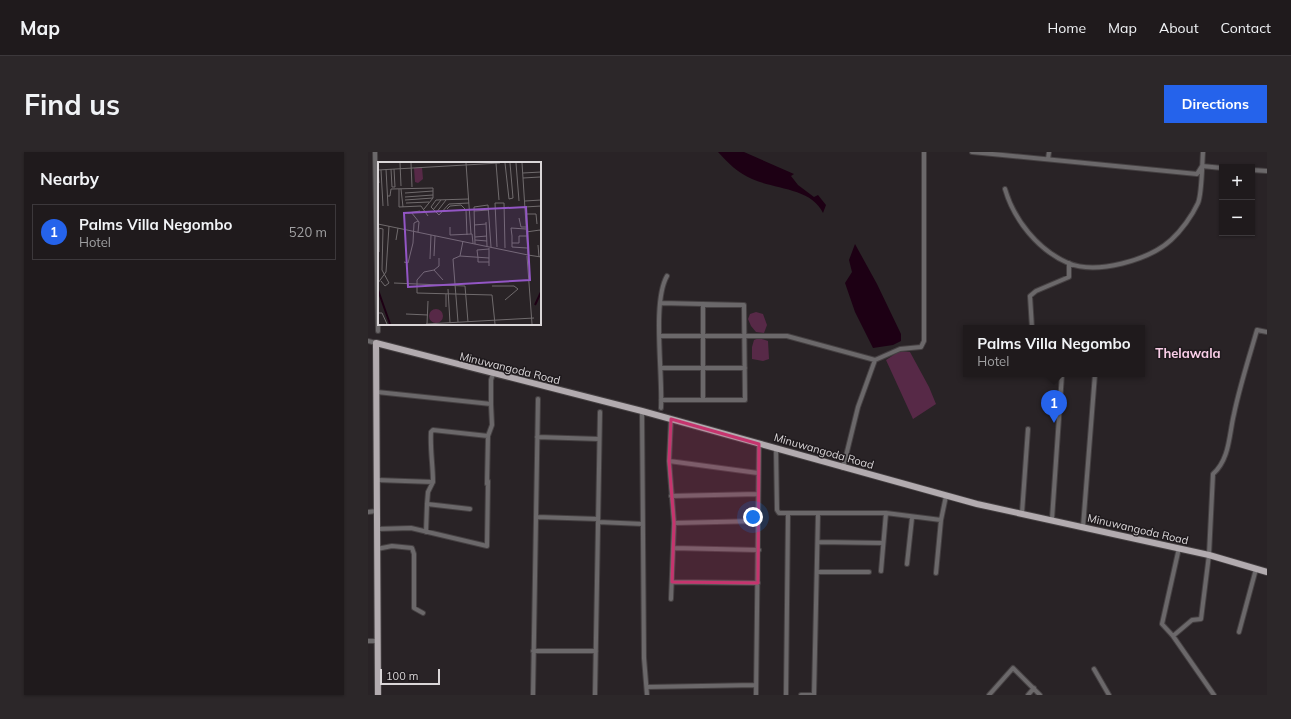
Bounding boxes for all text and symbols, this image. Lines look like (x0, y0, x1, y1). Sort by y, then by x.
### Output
text: Map (20, 16, 60, 40)
text: Home (1047, 19, 1086, 37)
text: Map (1108, 19, 1137, 37)
text: About (1159, 19, 1199, 37)
text: Contact (1221, 19, 1271, 37)
button: Directions (1164, 85, 1267, 123)
text: Find us (24, 87, 120, 122)
inset map (378, 162, 541, 325)
map controls (1219, 164, 1255, 236)
button: + (1219, 164, 1255, 200)
text: Nearby (40, 168, 99, 189)
button: − (1219, 200, 1255, 236)
text: Palms Villa Negombo (79, 215, 232, 234)
text: 1 (50, 224, 58, 240)
text: 520 m (289, 224, 327, 240)
text: Hotel (79, 234, 111, 250)
popup (963, 325, 1145, 377)
text: Palms Villa Negombo (977, 334, 1131, 353)
district label: Thelawala (1155, 345, 1221, 361)
street label: Minuwangoda Road (458, 349, 562, 387)
text: Hotel (977, 353, 1009, 369)
pin: 1 (1041, 390, 1067, 423)
street label: Minuwangoda Road (772, 430, 876, 472)
your location (743, 507, 763, 527)
street label: Minuwangoda Road (1086, 511, 1190, 547)
scale bar (380, 667, 440, 686)
text: 100 m (386, 669, 418, 683)

